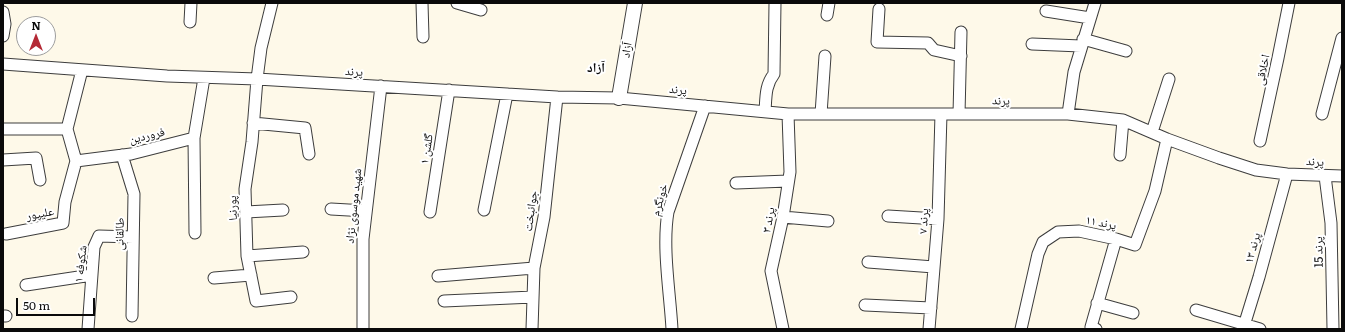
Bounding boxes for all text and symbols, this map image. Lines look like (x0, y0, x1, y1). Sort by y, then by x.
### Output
north arrow (16, 16, 56, 56)
text: N (31, 17, 41, 33)
street label: آزاد (619, 41, 635, 59)
street label: اخلاقی (1253, 53, 1273, 87)
district label: آزاد (587, 60, 605, 76)
street label: پرند (345, 64, 363, 80)
street label: پرند (668, 82, 688, 98)
street label: پرند (992, 94, 1010, 108)
street label: فروردین (128, 125, 166, 147)
street label: گلشن ۱ (417, 133, 437, 165)
street label: پرند (1306, 154, 1324, 170)
street label: شهید موسوی نژاد (343, 168, 365, 244)
street label: خونگرم (649, 182, 671, 218)
street label: جوانبخت (521, 190, 541, 232)
street label: پورنیا (225, 195, 241, 221)
street label: علیپور (25, 204, 55, 224)
street label: پرند ۳ (759, 206, 779, 234)
street label: پرند ۷ (916, 208, 932, 234)
street label: پرند ۱۱ (1084, 213, 1118, 233)
street label: طالقانی (113, 218, 127, 250)
street label: پرند ۱۳ (1242, 231, 1264, 265)
street label: پرند 15 (1312, 236, 1326, 268)
street label: شکوفه ۱ (72, 245, 90, 283)
scale bar (18, 290, 97, 316)
text: 50 m (23, 296, 50, 314)

